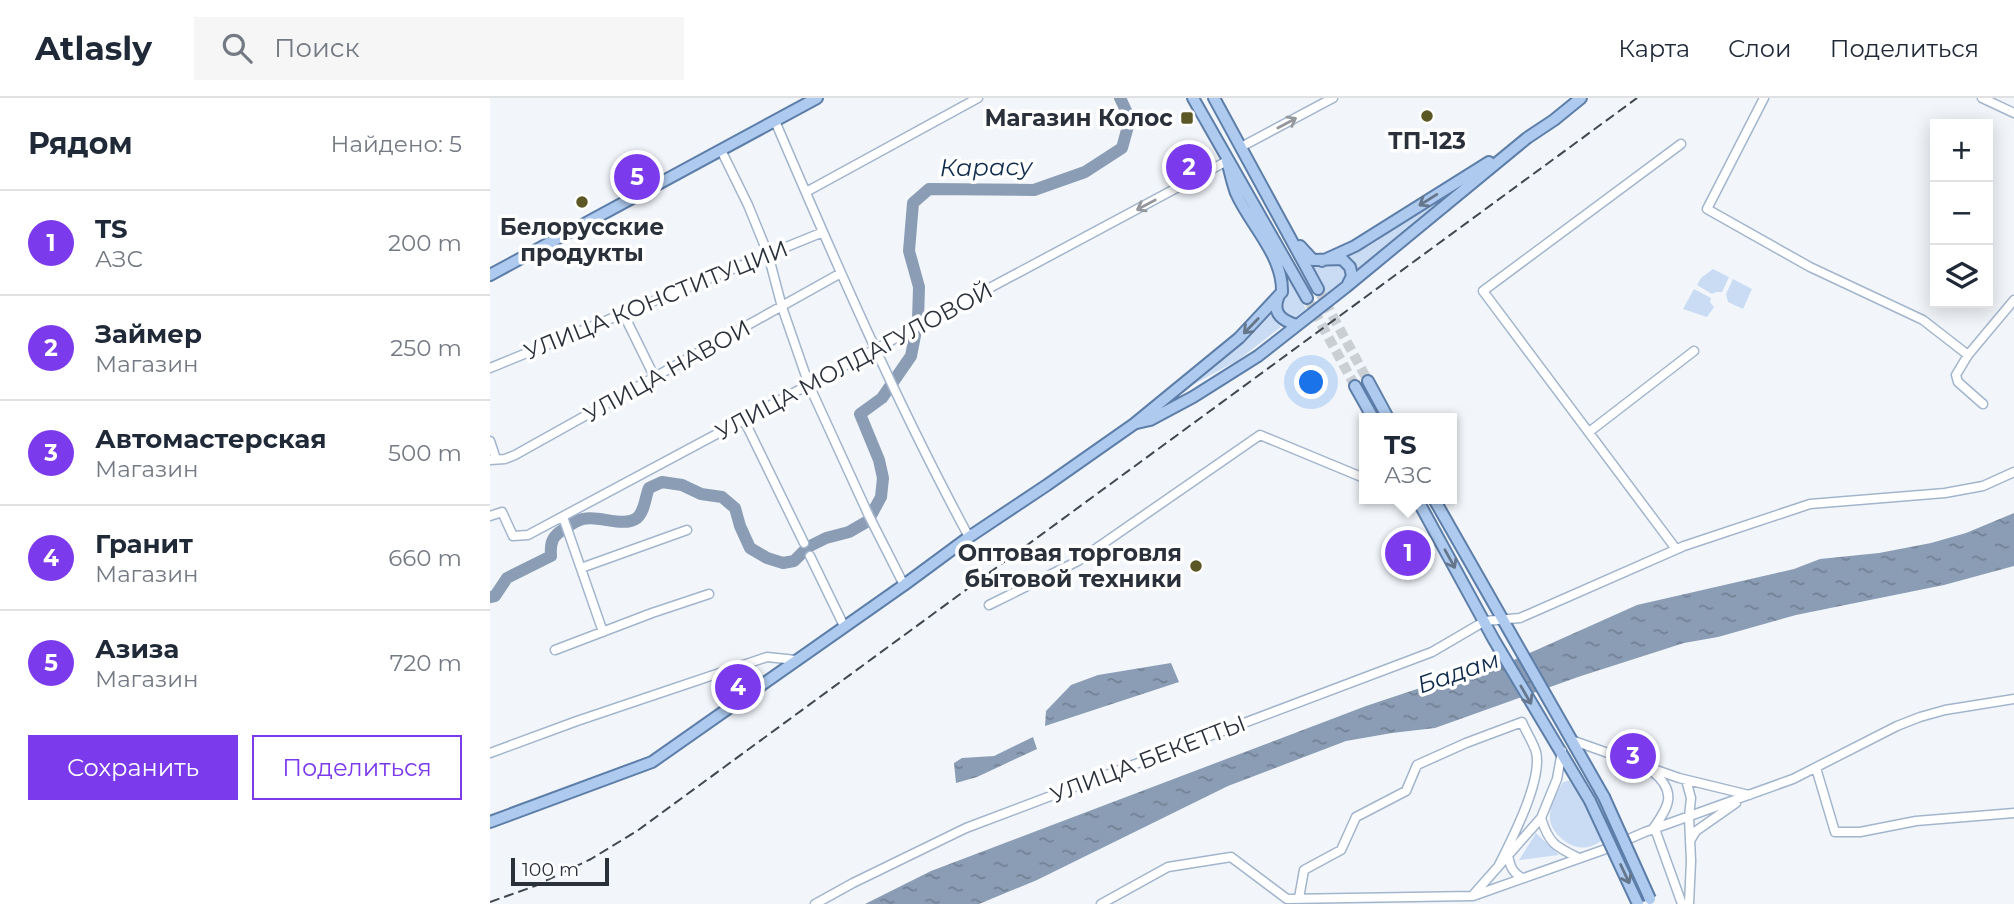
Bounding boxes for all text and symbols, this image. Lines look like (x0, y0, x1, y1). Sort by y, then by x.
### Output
search box (194, 17, 684, 80)
text: Atlasly (35, 28, 152, 68)
icon: search (218, 29, 256, 67)
text: Поиск (274, 32, 360, 64)
text: Карта (1618, 34, 1690, 63)
text: Слои (1728, 34, 1792, 63)
text: Поделиться (1830, 34, 1979, 63)
place label: Магазин Колос (984, 104, 1173, 132)
marker: ТП-123 (1419, 108, 1435, 124)
marker: Магазин Колос (1179, 110, 1195, 126)
one-way arrow (1276, 115, 1297, 129)
map controls (1930, 119, 1993, 308)
button: + (1930, 119, 1993, 182)
text: Рядом (28, 125, 133, 162)
place label: ТП-123 (1388, 127, 1466, 155)
text: Найдено: 5 (331, 130, 462, 158)
pin: 2 (1166, 141, 1212, 193)
pin: 5 (614, 151, 660, 203)
water label: Карасу (939, 152, 1034, 182)
button: − (1930, 182, 1993, 245)
one-way arrow (1419, 192, 1438, 207)
marker: Белорусские продукты (574, 194, 590, 210)
one-way arrow (1136, 199, 1157, 212)
text: TS (95, 213, 128, 245)
place label: Белорусские продукты (500, 213, 664, 267)
text: 1 (46, 229, 56, 257)
text: 200 m (388, 229, 462, 257)
street label: УЛИЦА КОНСТИТУЦИИ (520, 234, 792, 366)
text: АЗС (95, 245, 143, 273)
button: layers (1930, 245, 1993, 308)
street label: УЛИЦА МОЛДАГУЛОВОЙ (711, 276, 997, 446)
street label: УЛИЦА НАВОИ (579, 314, 755, 428)
one-way arrow (1242, 317, 1259, 334)
text: Займер (95, 318, 202, 350)
text: 2 (44, 334, 58, 362)
text: 250 m (390, 334, 462, 362)
text: Магазин (95, 350, 199, 378)
your location (1294, 365, 1328, 399)
popup (1359, 413, 1457, 504)
text: Автомастерская (95, 423, 327, 455)
text: TS (1384, 429, 1417, 461)
text: 3 (44, 439, 58, 467)
text: 500 m (388, 439, 462, 467)
text: Магазин (95, 455, 199, 483)
text: АЗС (1384, 461, 1432, 489)
pin: 1 (1385, 527, 1431, 579)
text: Гранит (95, 528, 193, 560)
place label: Оптовая торговля бытовой техники (958, 539, 1182, 593)
text: 4 (43, 544, 59, 572)
text: 660 m (388, 544, 462, 572)
one-way arrow (1443, 548, 1457, 568)
marker: Оптовая торговля бытовой техники (1188, 558, 1204, 574)
text: Магазин (95, 560, 199, 588)
text: Азиза (95, 633, 179, 665)
water label: Бадам (1413, 644, 1503, 700)
text: 5 (44, 649, 58, 677)
text: 720 m (390, 649, 462, 677)
pin: 4 (715, 661, 761, 713)
text: Магазин (95, 665, 199, 693)
one-way arrow (1520, 685, 1534, 705)
street label: УЛИЦА БЕКЕТТЫ (1046, 709, 1250, 809)
pin: 3 (1610, 730, 1656, 782)
button: Сохранить (28, 735, 238, 800)
button: Поделиться (252, 735, 462, 800)
scale bar (511, 855, 609, 887)
text: 100 m (522, 858, 579, 881)
one-way arrow (1619, 863, 1632, 884)

